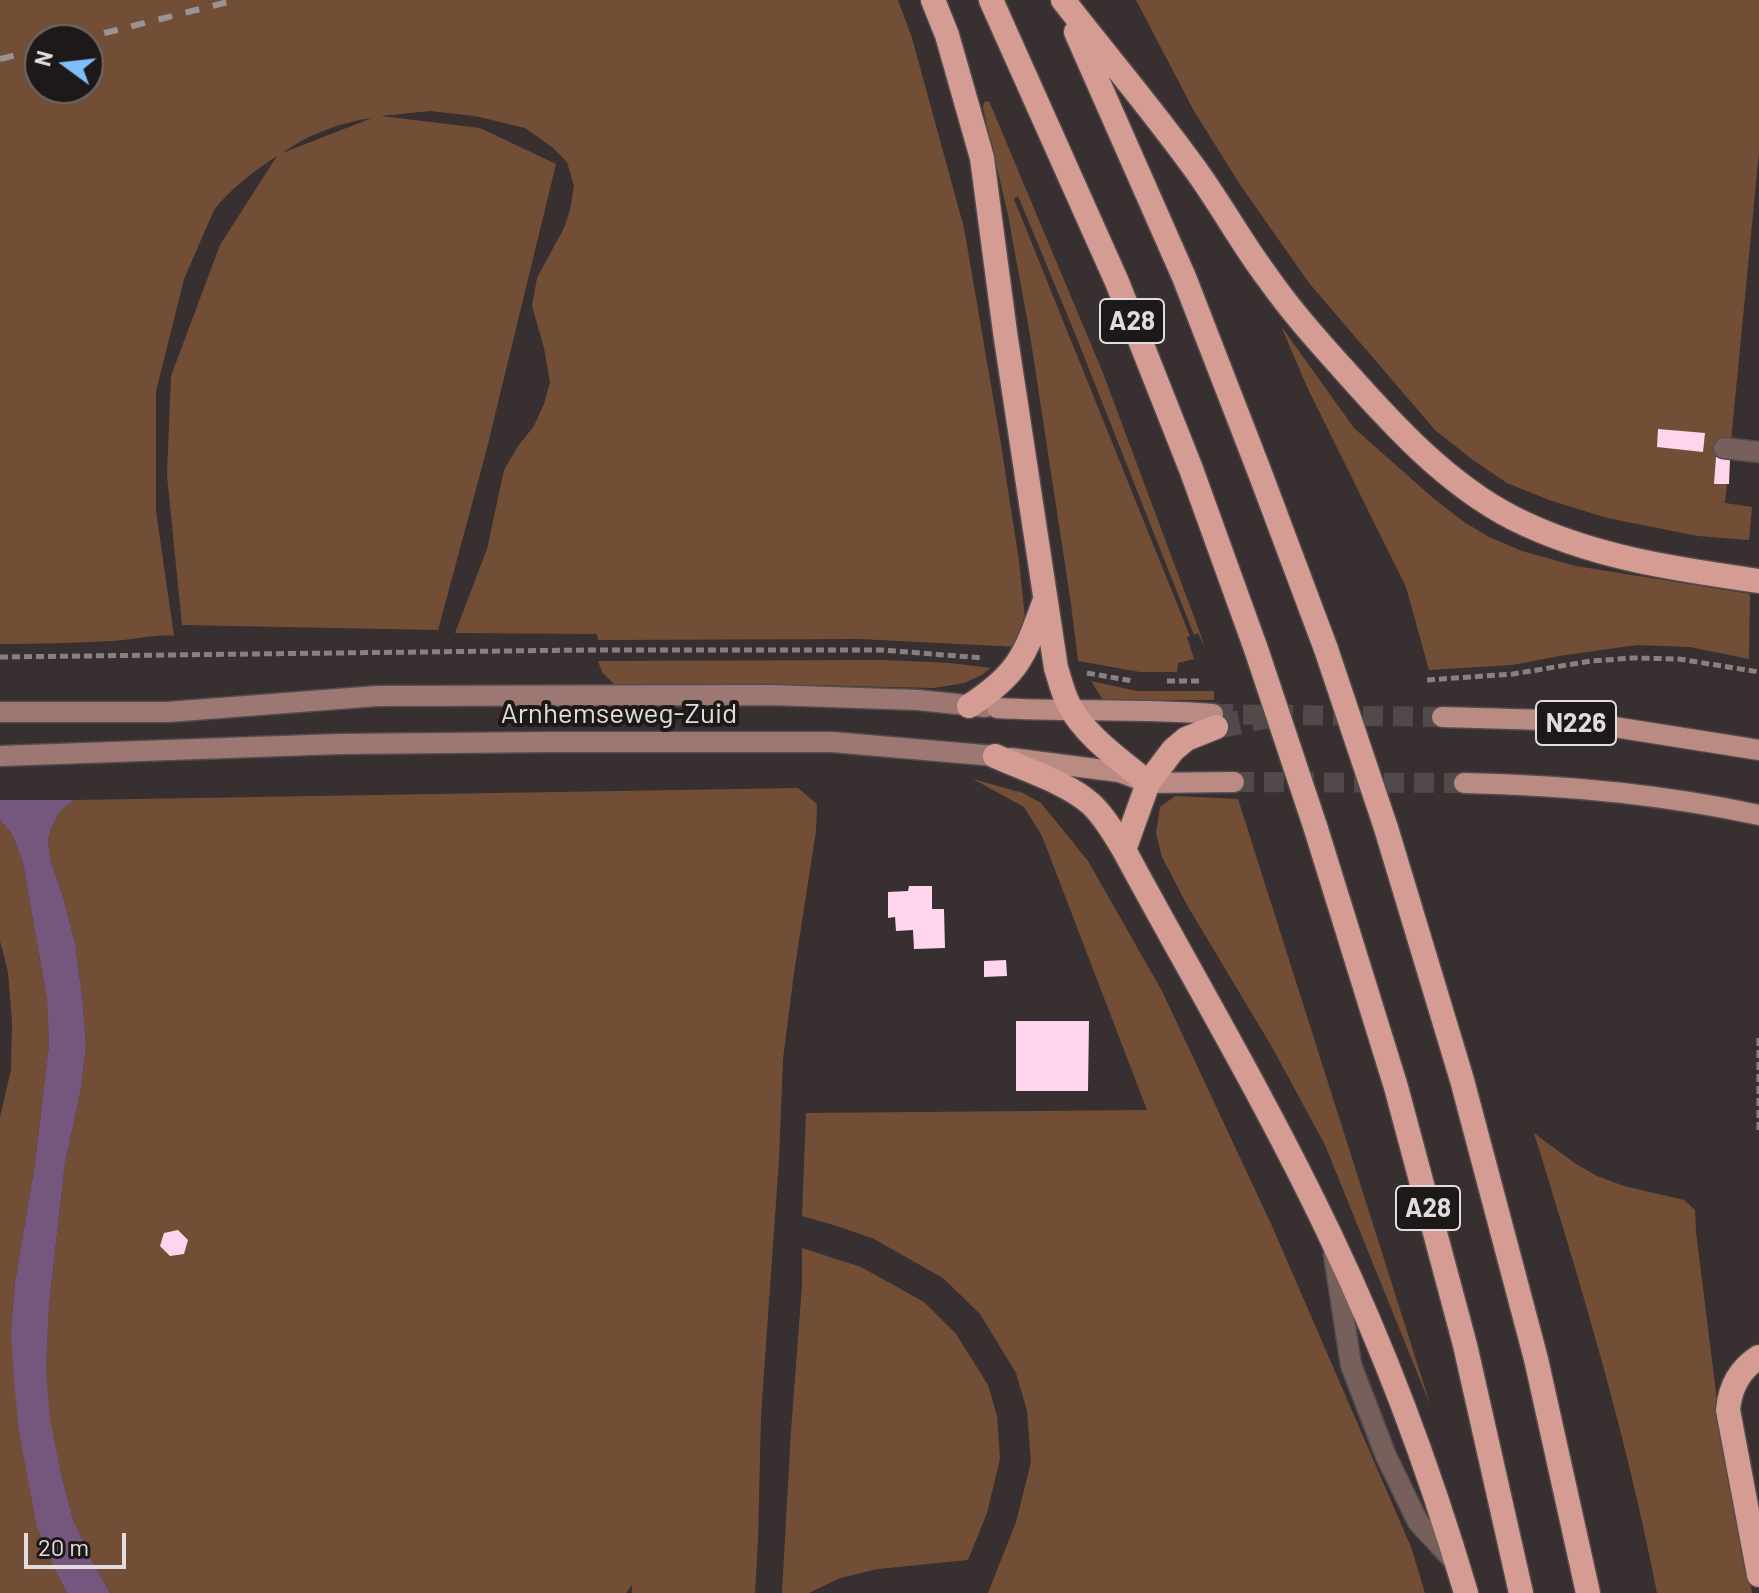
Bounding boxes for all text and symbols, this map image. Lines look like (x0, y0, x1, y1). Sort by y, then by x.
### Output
north arrow (24, 24, 104, 104)
text: N (28, 48, 57, 69)
road number: A28 (1100, 299, 1164, 343)
street label: Arnhemseweg-Zuid (501, 697, 737, 731)
road number: N226 (1536, 701, 1616, 745)
road number: A28 (1396, 1186, 1460, 1230)
scale bar (28, 1517, 130, 1567)
text: 20 m (38, 1532, 89, 1561)

